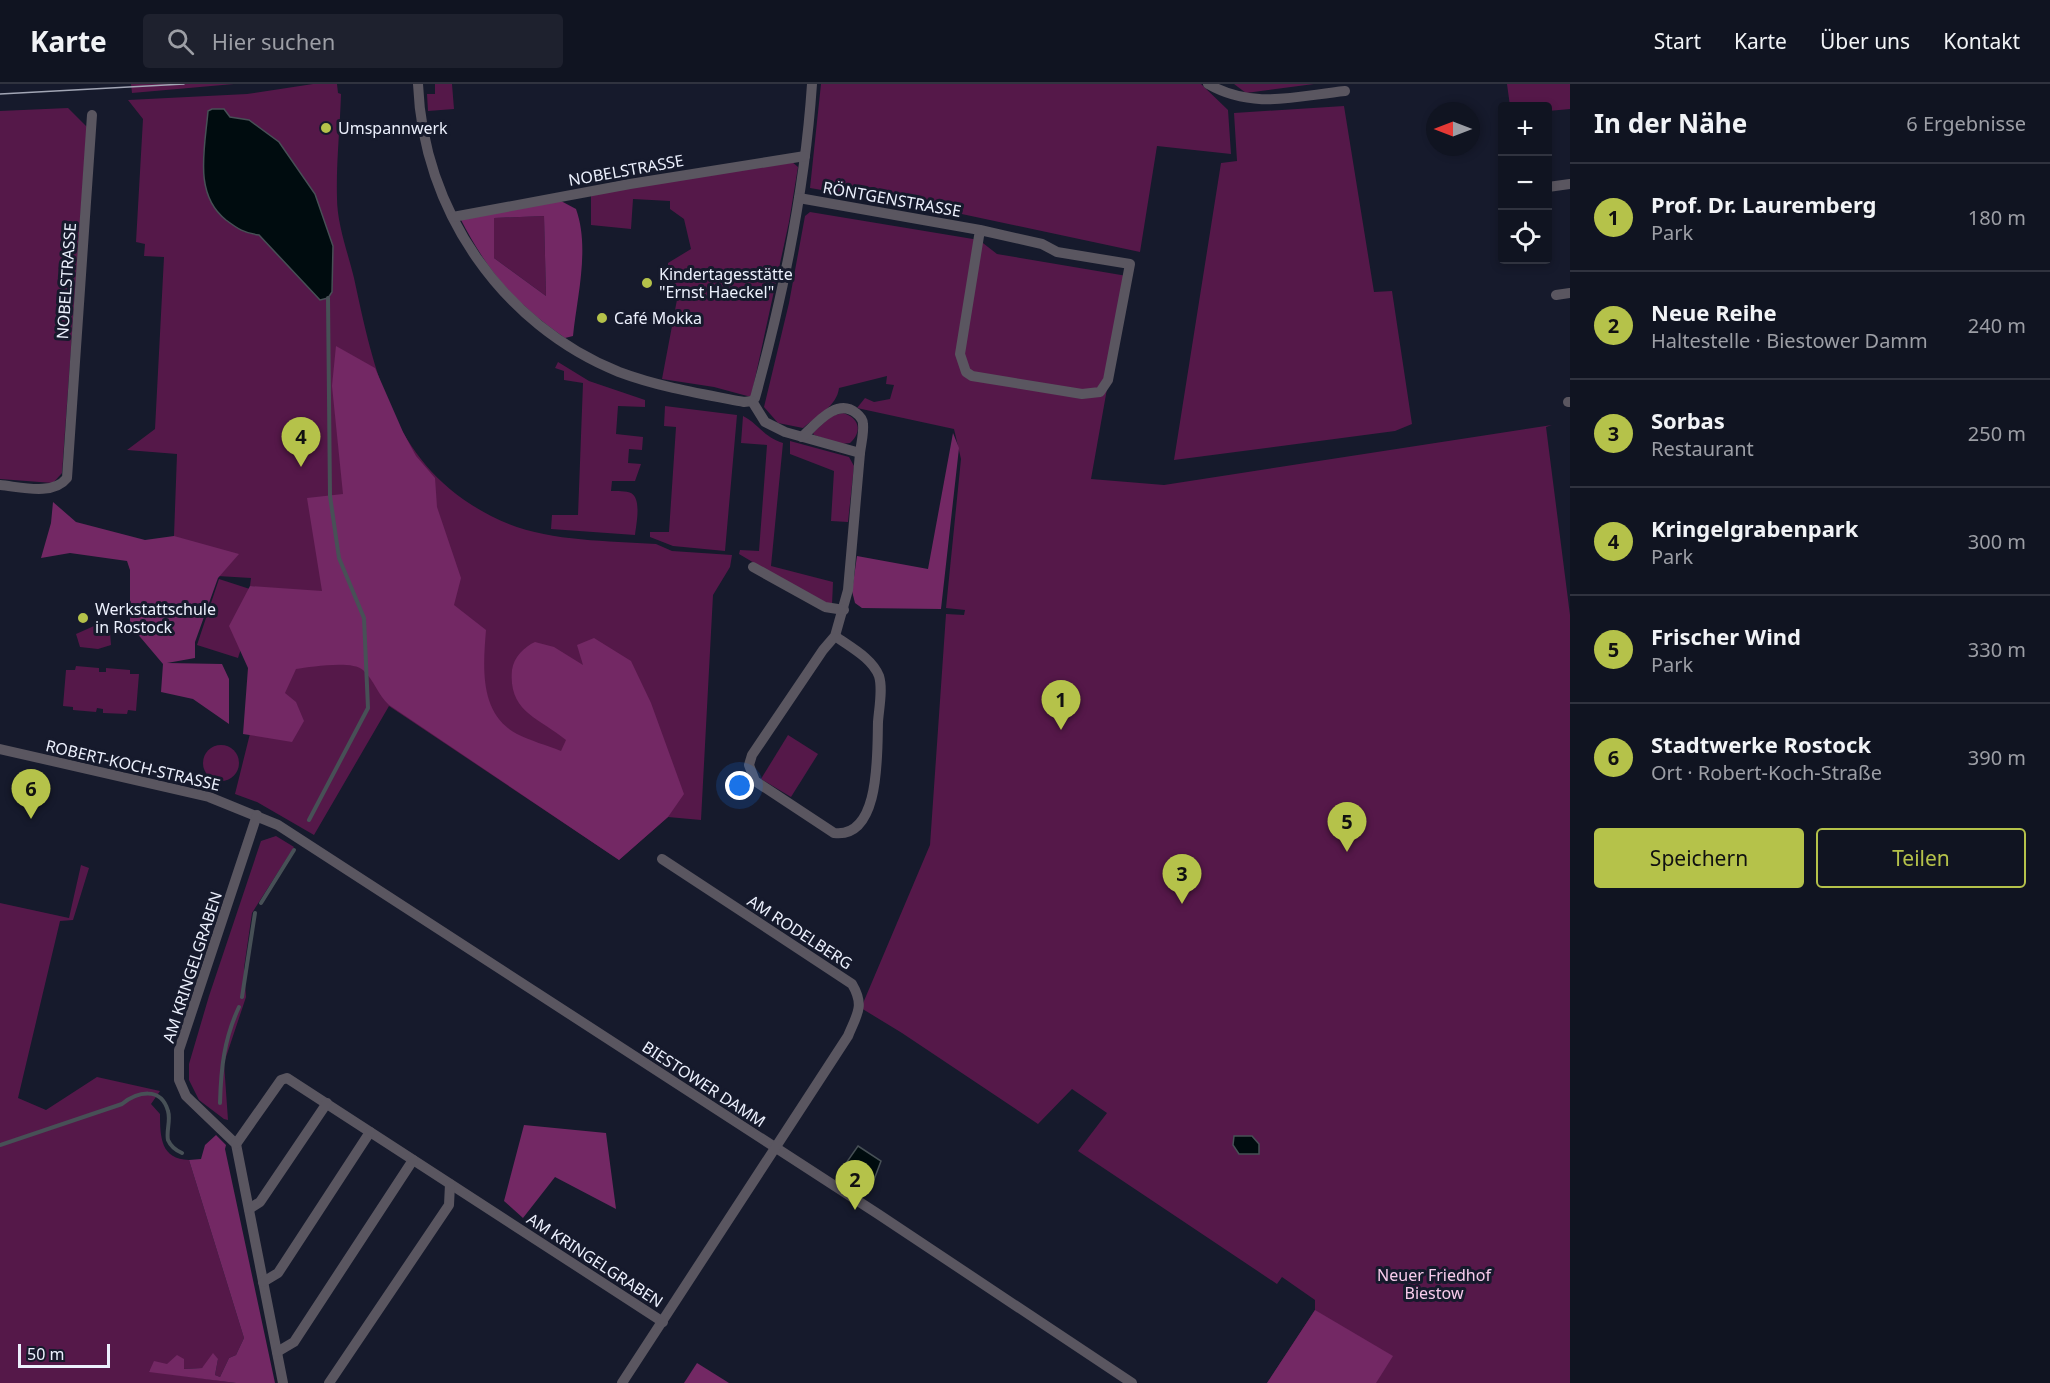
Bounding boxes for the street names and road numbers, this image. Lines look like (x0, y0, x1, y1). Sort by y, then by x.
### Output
street label: NOBELSTRASSE (567, 149, 685, 191)
street label: RÖNTGENSTRASSE (821, 176, 963, 222)
street label: NOBELSTRASSE (51, 222, 81, 340)
street label: ROBERT-KOCH-STRASSE (44, 734, 222, 796)
street label: AM KRINGELGRABEN (157, 888, 227, 1046)
street label: AM RODELBERG (743, 890, 857, 974)
street label: BIESTOWER DAMM (638, 1036, 770, 1132)
street label: AM KRINGELGRABEN (523, 1208, 667, 1312)

